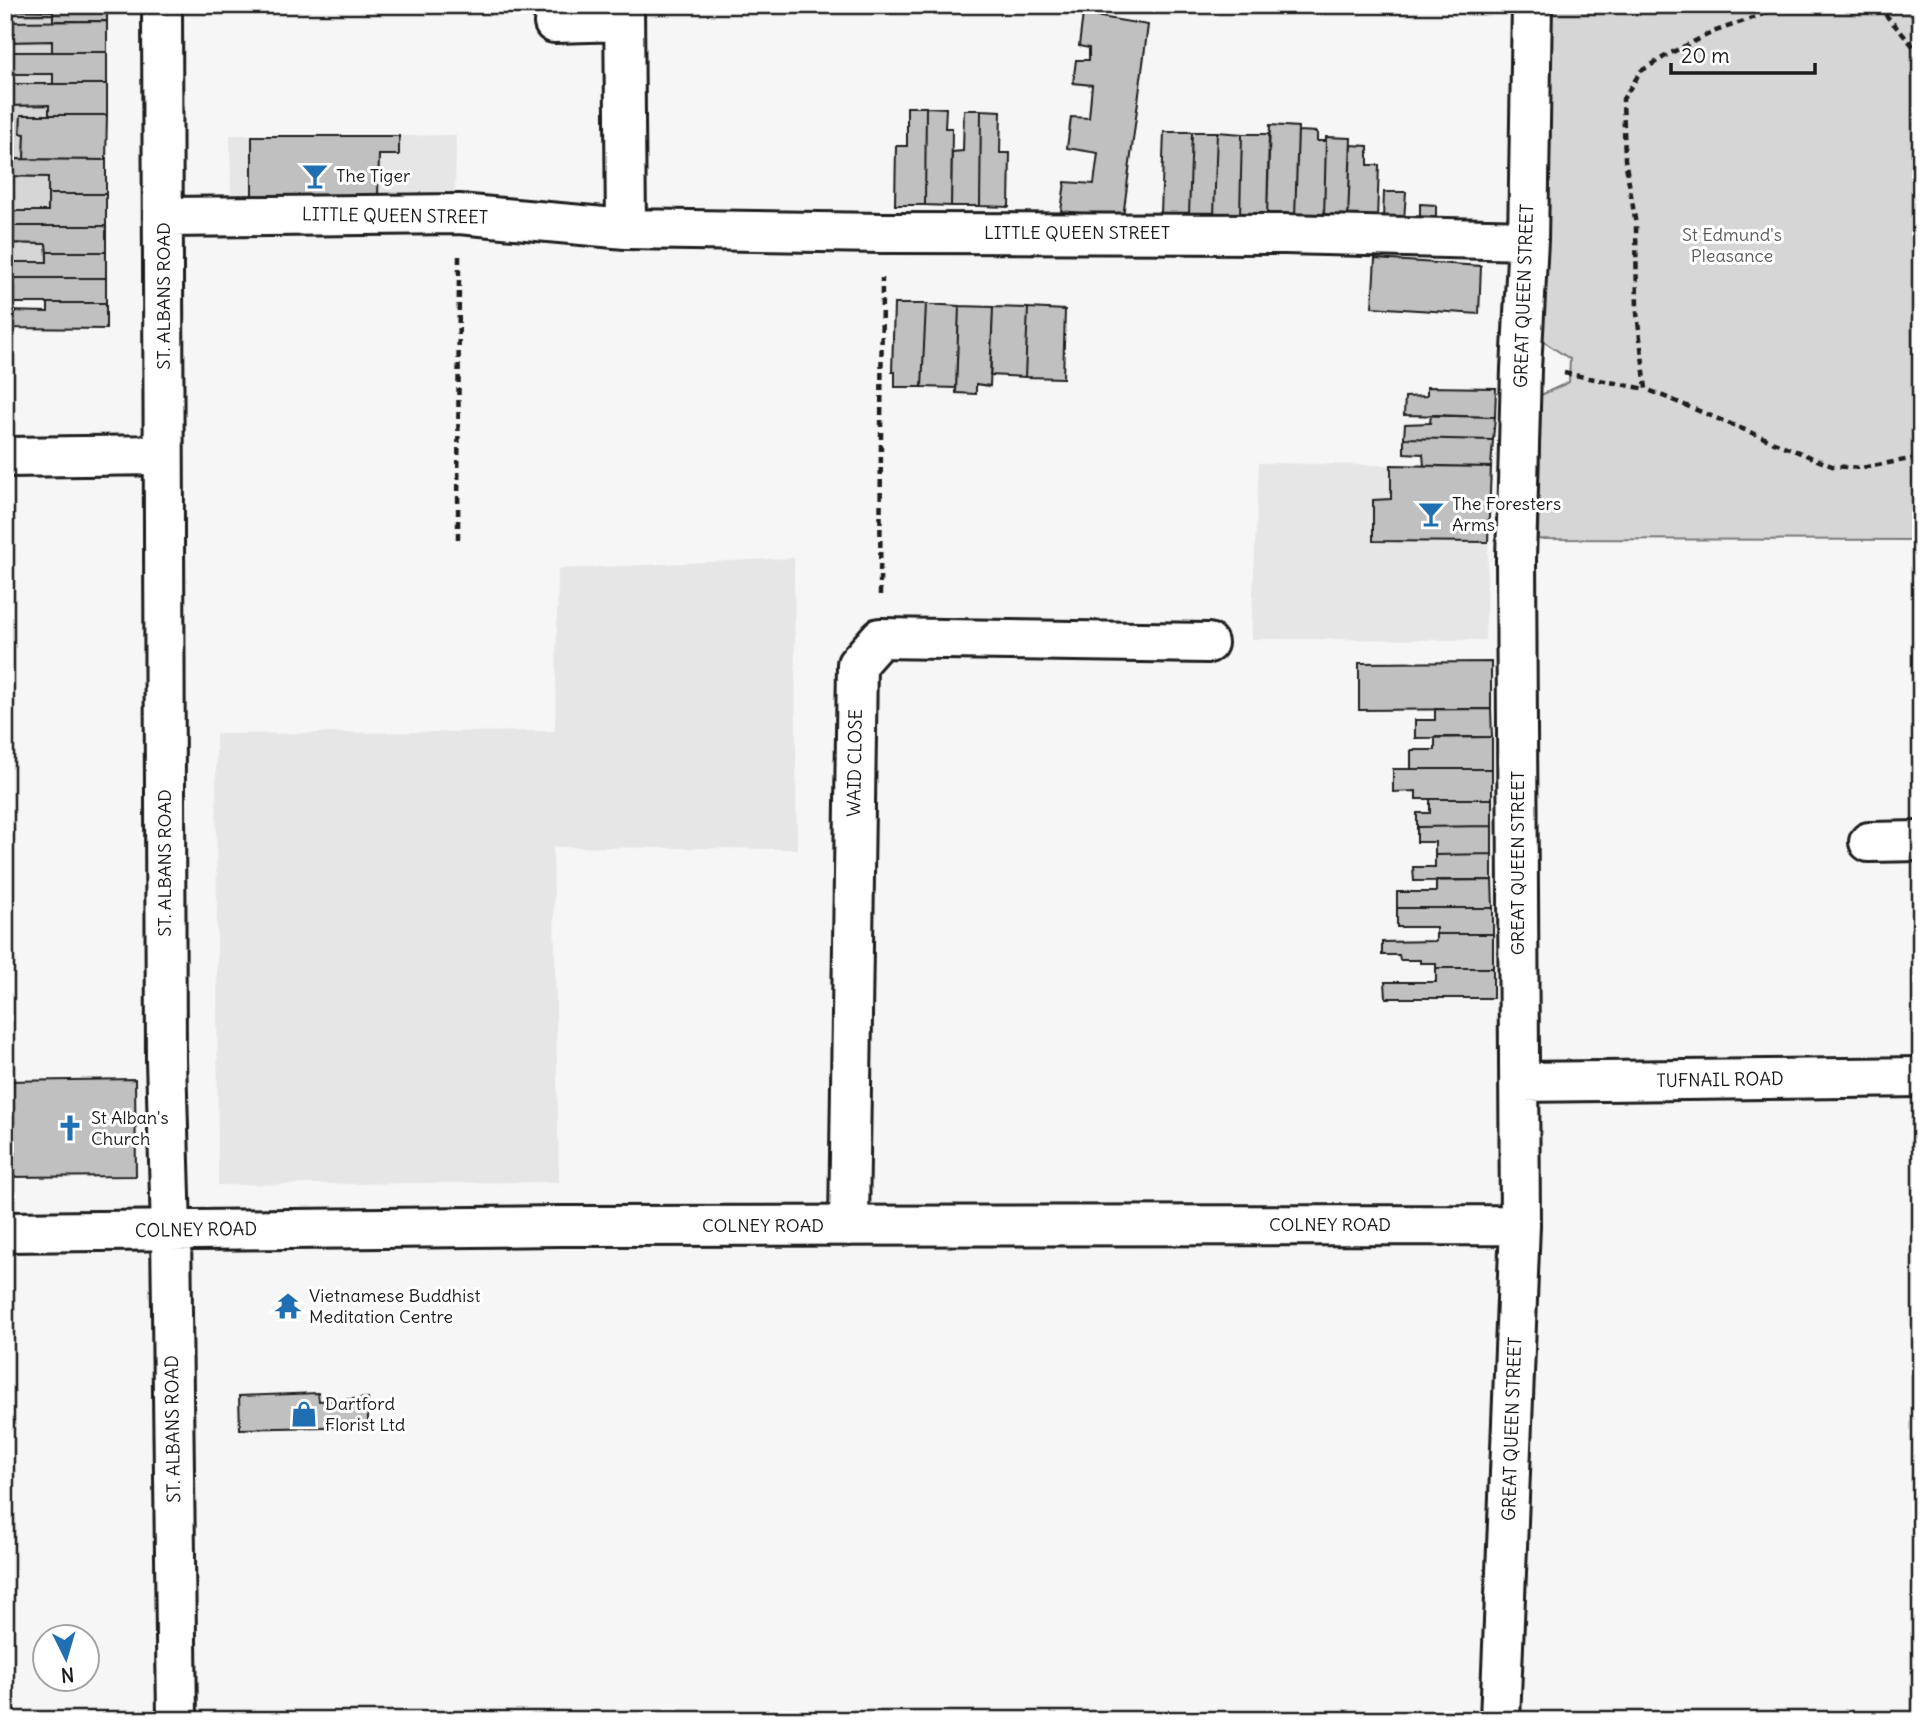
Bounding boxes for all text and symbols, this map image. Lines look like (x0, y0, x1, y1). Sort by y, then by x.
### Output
scale bar (1671, 32, 1814, 76)
text: 20 m (1681, 42, 1730, 69)
bar icon: The Tiger (300, 161, 330, 191)
place label: The Tiger (336, 164, 411, 187)
street label: LITTLE QUEEN STREET (302, 202, 488, 229)
street label: GREAT QUEEN STREET (1509, 203, 1538, 389)
street label: LITTLE QUEEN STREET (984, 221, 1170, 244)
street label: ST. ALBANS ROAD (152, 222, 175, 370)
park label: St Edmund's Pleasance (1682, 223, 1782, 267)
place label: The Foresters Arms (1452, 492, 1561, 536)
bar icon: The Foresters Arms (1416, 499, 1446, 529)
street label: WAID CLOSE (842, 709, 867, 817)
street label: GREAT QUEEN STREET (1506, 771, 1529, 955)
street label: ST. ALBANS ROAD (153, 789, 176, 937)
street label: TUFNAIL ROAD (1656, 1067, 1784, 1092)
place label: St Alban's Church (91, 1106, 169, 1150)
church icon: St Alban's Church (55, 1113, 85, 1143)
street label: COLNEY ROAD (1269, 1213, 1391, 1236)
street label: COLNEY ROAD (702, 1214, 824, 1237)
street label: COLNEY ROAD (135, 1217, 257, 1242)
place label: Vietnamese Buddhist Meditation Centre (309, 1284, 481, 1328)
temple icon: Vietnamese Buddhist Meditation Centre (273, 1291, 303, 1321)
street label: GREAT QUEEN STREET (1497, 1336, 1526, 1522)
street label: ST. ALBANS ROAD (160, 1355, 185, 1503)
place label: Dartford Florist Ltd (325, 1392, 406, 1436)
shop icon: Dartford Florist Ltd (289, 1399, 319, 1429)
north arrow (32, 1624, 102, 1694)
text: N (60, 1662, 75, 1687)

